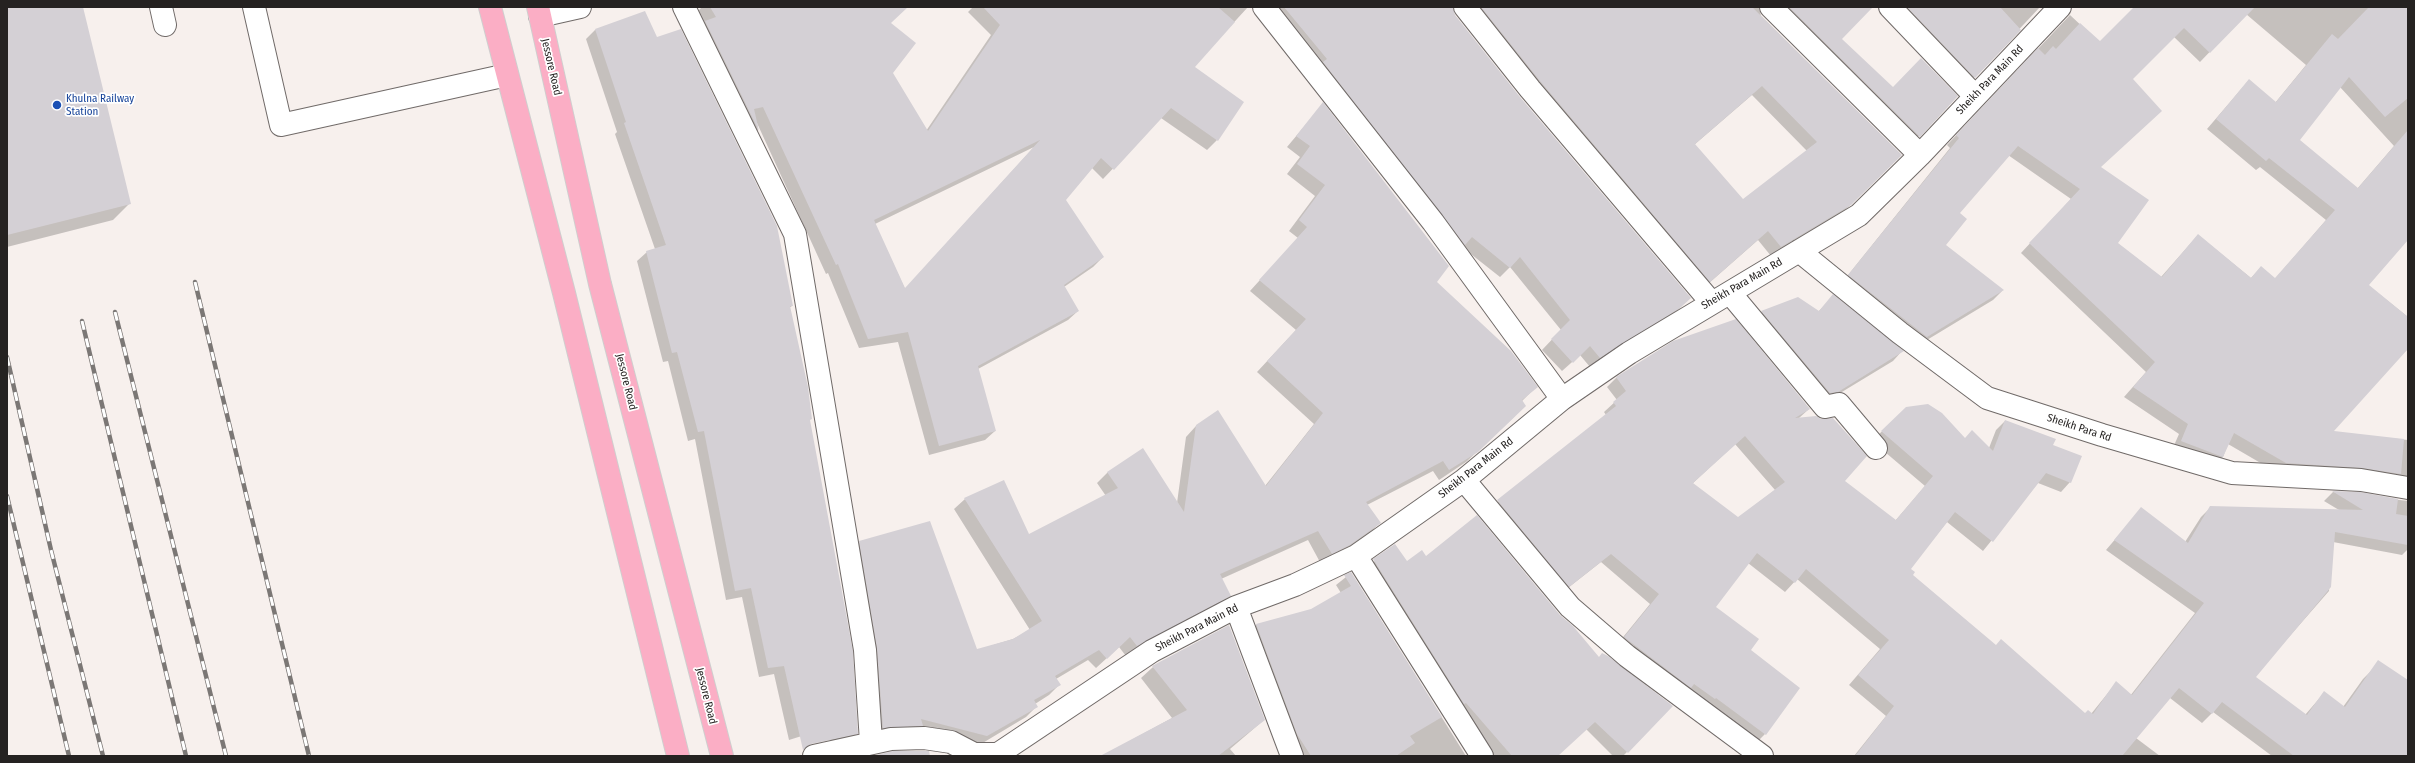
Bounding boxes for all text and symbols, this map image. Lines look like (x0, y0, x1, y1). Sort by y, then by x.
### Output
street label: Jessore Road (538, 37, 564, 97)
street label: Sheikh Para Main Rd (1954, 43, 2026, 117)
place label: Khulna Railway Station (66, 92, 134, 118)
marker: Khulna Railway Station (51, 99, 63, 111)
street label: Sheikh Para Main Rd (1699, 256, 1785, 312)
street label: Jessore Road (613, 352, 639, 412)
street label: Sheikh Para Rd (2045, 411, 2113, 445)
street label: Sheikh Para Main Rd (1436, 435, 1516, 501)
street label: Sheikh Para Main Rd (1153, 601, 1241, 655)
street label: Jessore Road (693, 666, 719, 726)

